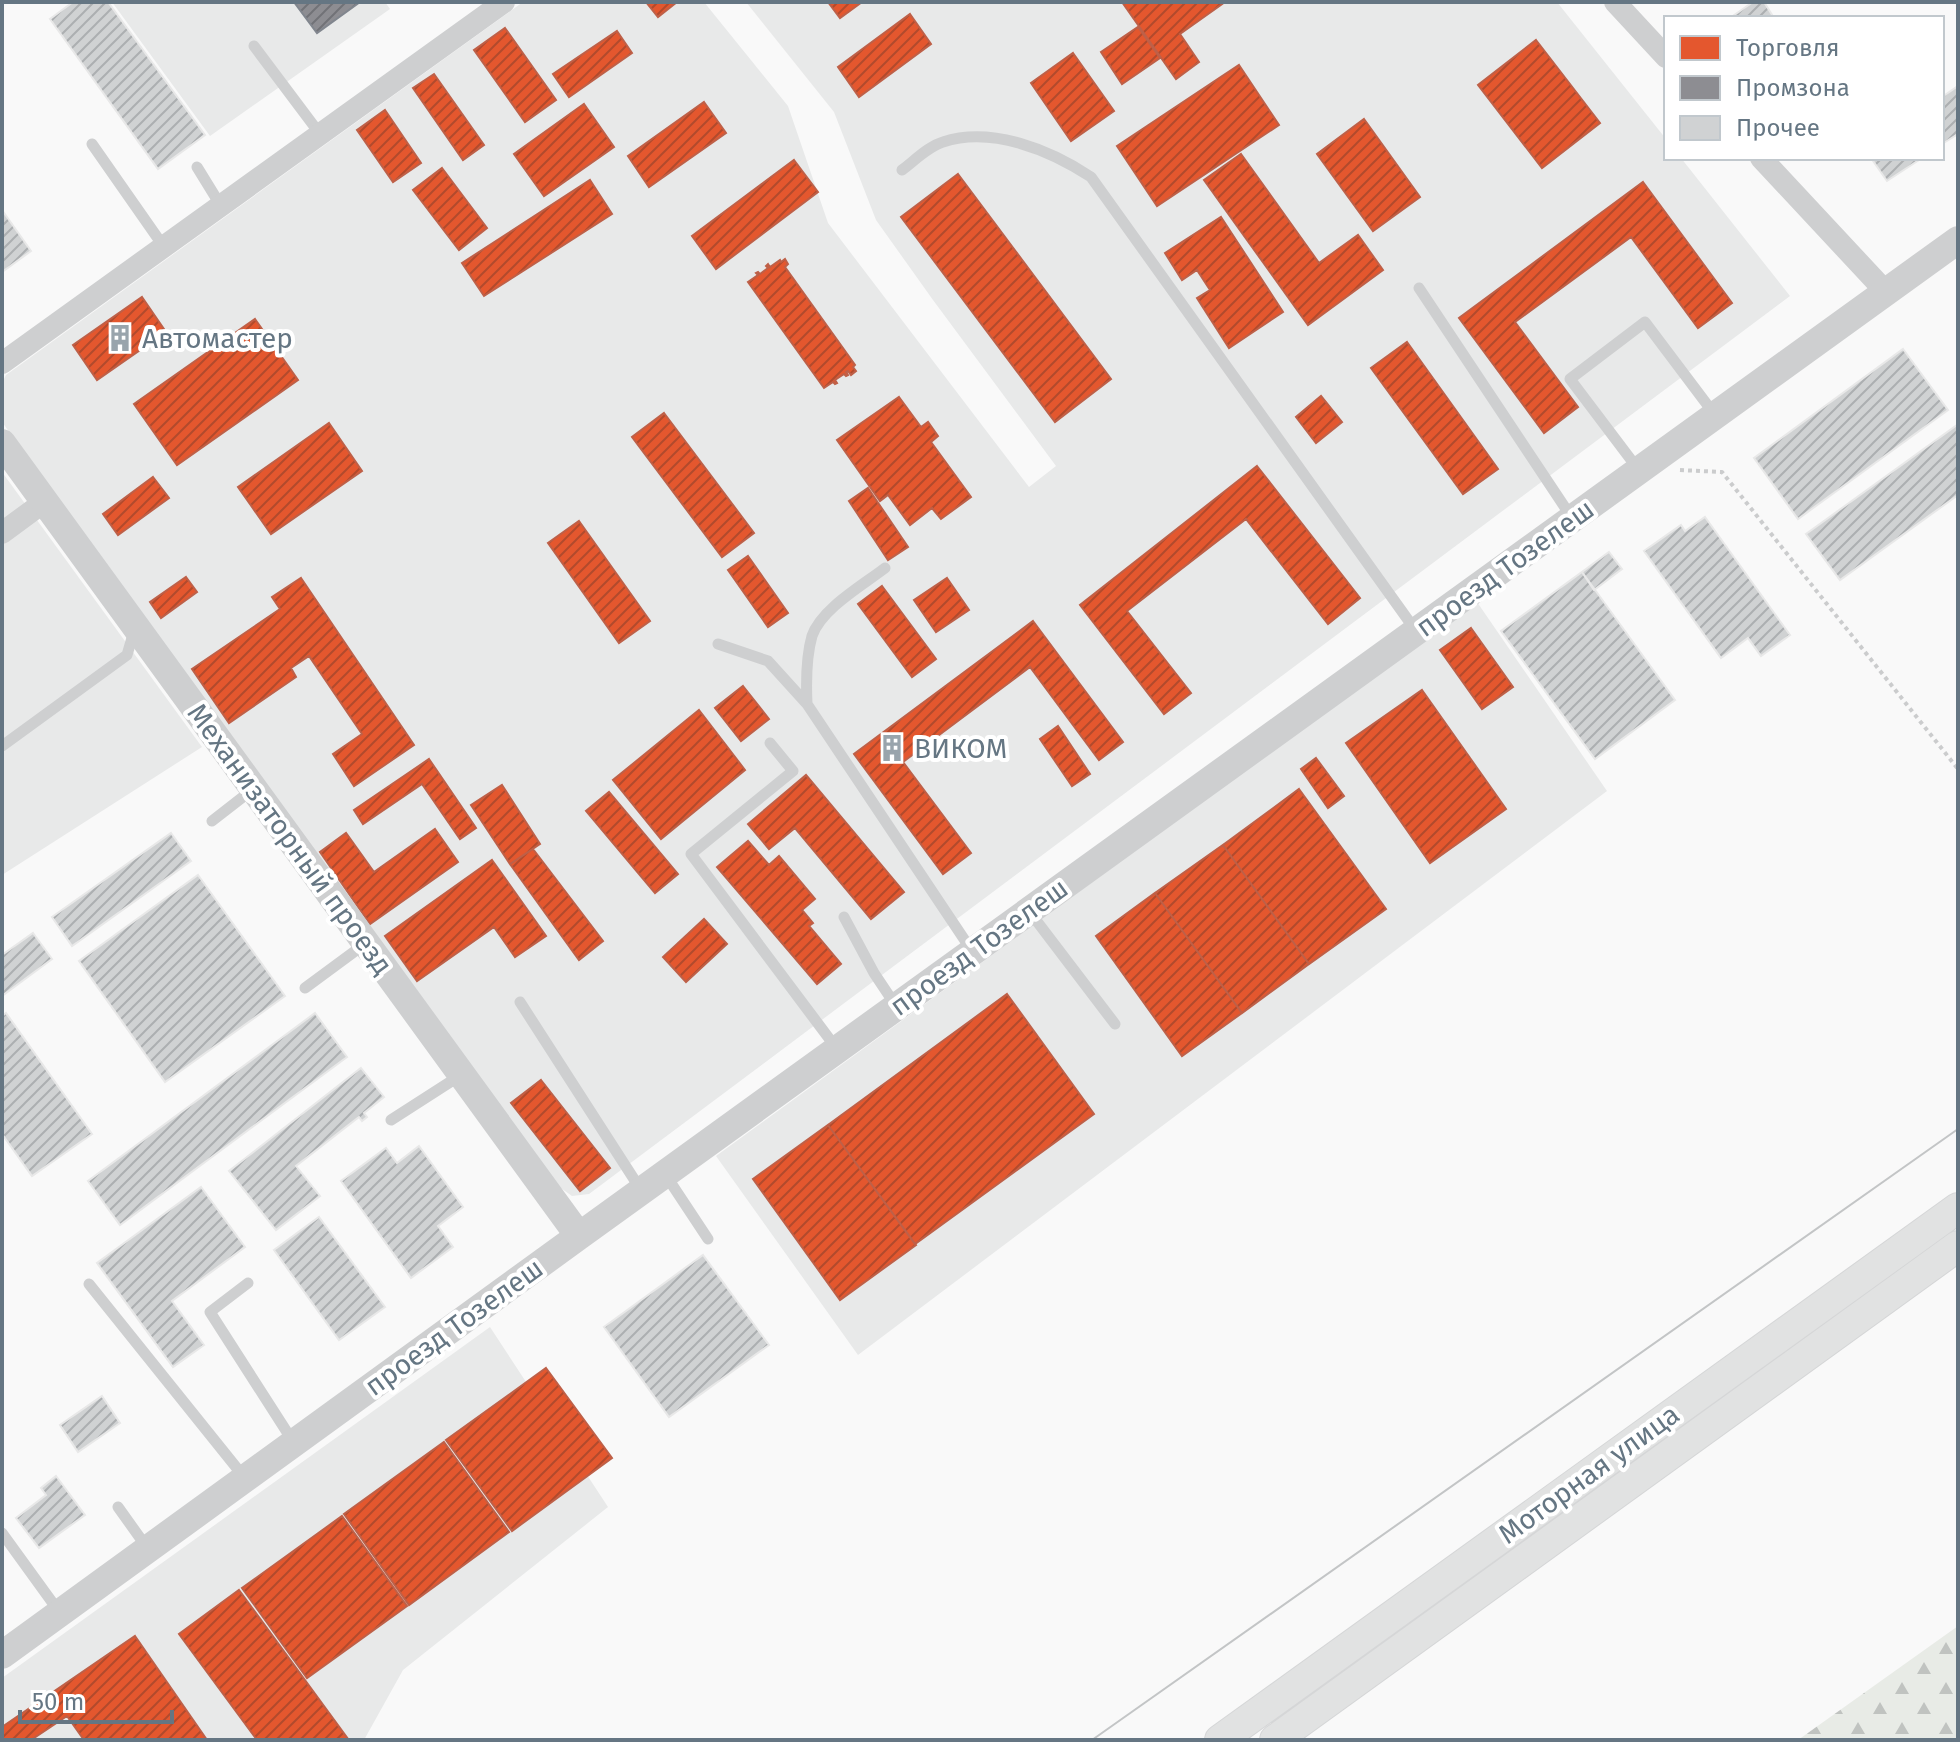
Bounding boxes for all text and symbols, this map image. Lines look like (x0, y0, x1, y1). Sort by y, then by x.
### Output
legend (1664, 16, 1944, 160)
text: Торговля (1736, 34, 1839, 62)
text: Промзона (1736, 74, 1850, 102)
text: Прочее (1736, 114, 1820, 142)
place label: Автомастер (142, 322, 293, 355)
building icon: Автомастер (105, 323, 135, 353)
street label: проезд Тозелеш (1410, 492, 1600, 644)
street label: Механизаторный проезд (181, 697, 399, 981)
place label: ВИКОМ (914, 732, 1007, 765)
building icon: ВИКОМ (877, 733, 907, 763)
street label: проезд Тозелеш (884, 871, 1074, 1023)
street label: проезд Тозелеш (359, 1251, 549, 1403)
street label: Моторная улица (1492, 1397, 1686, 1551)
scale bar (20, 1674, 172, 1724)
text: 50 m (32, 1688, 84, 1716)

